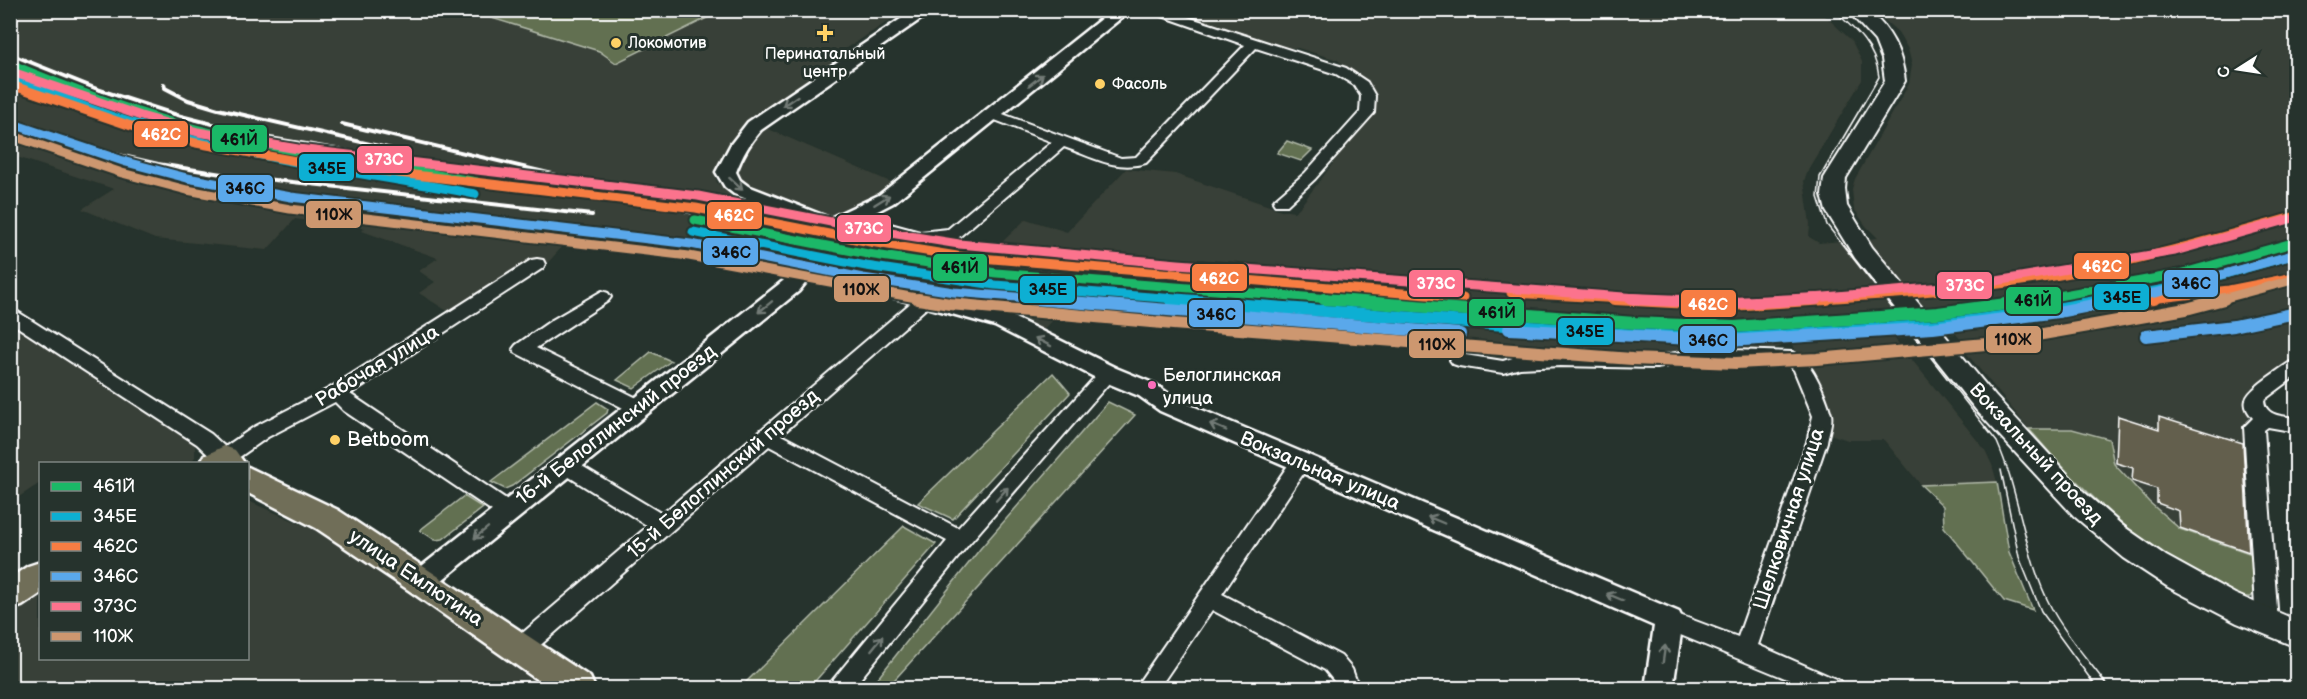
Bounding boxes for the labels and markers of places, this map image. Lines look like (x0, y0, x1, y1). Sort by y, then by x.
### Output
marker: Перинатальный центр (816, 24, 834, 42)
place label: Локомотив (627, 34, 707, 53)
marker: Локомотив (609, 36, 623, 50)
place label: Перинатальный центр (765, 45, 885, 82)
place label: Фасоль (1112, 75, 1167, 94)
marker: Фасоль (1093, 77, 1107, 91)
place label: Белоглинская улица (1163, 365, 1281, 409)
marker: Белоглинская улица (1146, 379, 1158, 391)
place label: Betboom (347, 428, 429, 452)
marker: Betboom (328, 433, 342, 447)

